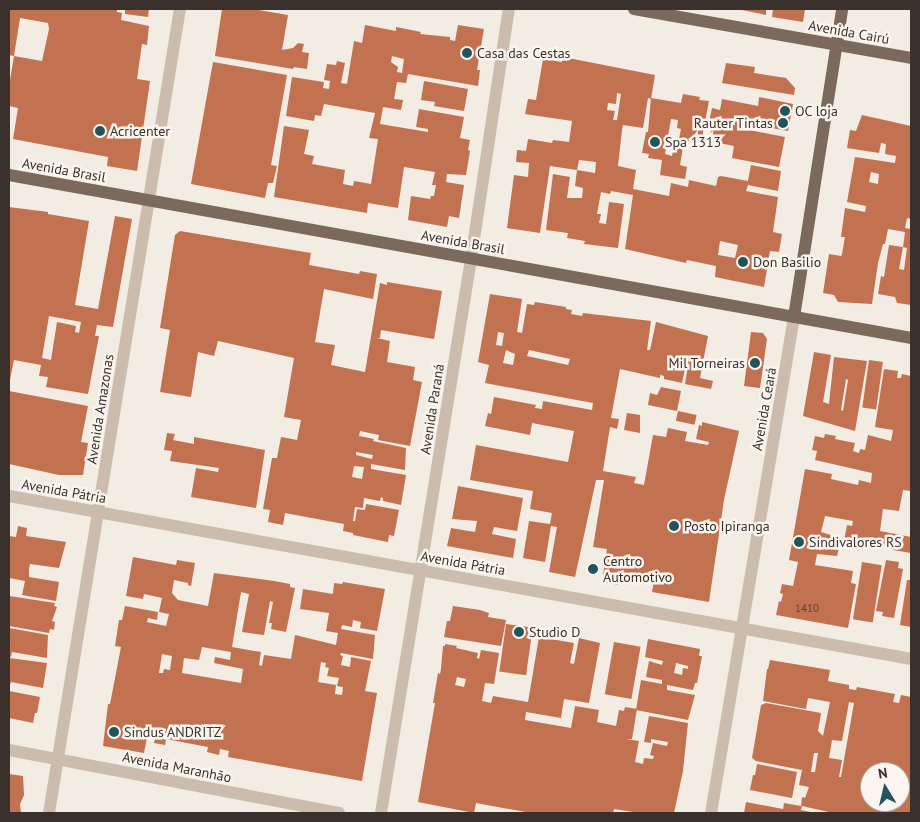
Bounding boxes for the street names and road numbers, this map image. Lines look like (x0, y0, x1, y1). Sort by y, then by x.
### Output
street label: Avenida Cairú (807, 17, 891, 47)
street label: Avenida Brasil (21, 154, 107, 186)
street label: Avenida Brasil (420, 226, 506, 258)
street label: Avenida Amazonas (83, 353, 117, 465)
street label: Avenida Paraná (417, 362, 447, 456)
street label: Avenida Ceará (748, 366, 780, 452)
street label: Avenida Pátria (20, 475, 108, 507)
street label: Avenida Pátria (419, 547, 507, 579)
street label: Avenida Maranhão (121, 748, 233, 786)

